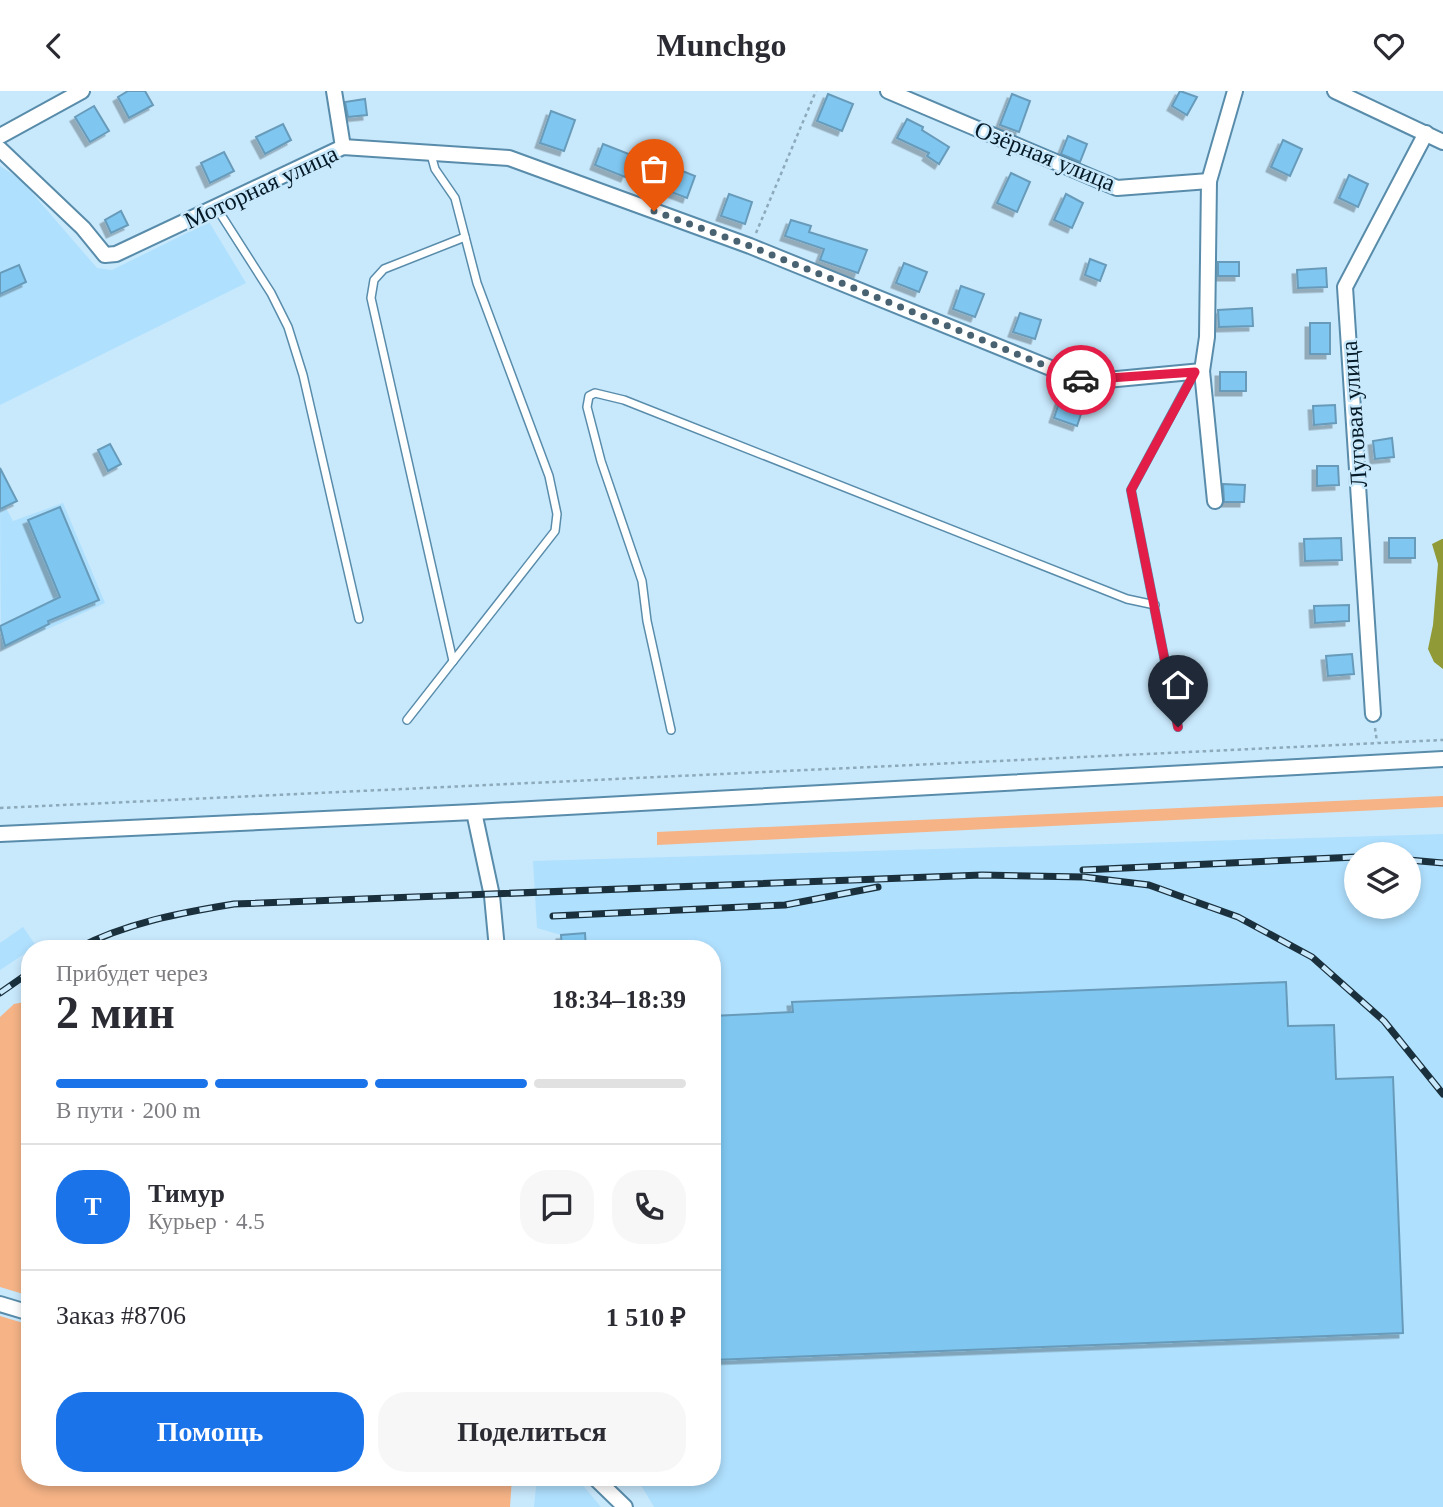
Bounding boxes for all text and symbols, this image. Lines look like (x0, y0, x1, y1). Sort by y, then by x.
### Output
icon: back (35, 27, 73, 65)
text: Munchgo (657, 27, 786, 63)
icon: heart (1370, 27, 1408, 65)
street label: Озёрная улица (971, 116, 1119, 196)
pin (624, 139, 684, 211)
street label: Моторная улица (180, 140, 342, 234)
icon: bag (635, 150, 673, 188)
street label: Луговая улица (1336, 339, 1372, 488)
courier (1046, 345, 1116, 415)
icon: car (1062, 361, 1100, 399)
pin (1148, 655, 1208, 727)
icon: home (1159, 666, 1197, 704)
map controls (1344, 842, 1421, 919)
button: layers (1344, 842, 1421, 919)
text: Прибудет через (56, 961, 208, 986)
text: 18:34–18:39 (552, 985, 686, 1014)
text: 2 мин (56, 987, 175, 1038)
text: В пути · 200 m (56, 1098, 201, 1123)
button: chat (520, 1170, 594, 1244)
button: phone (612, 1170, 686, 1244)
text: Тимур (148, 1179, 225, 1208)
text: Т (84, 1192, 102, 1221)
text: Курьер · 4.5 (148, 1209, 265, 1234)
text: Заказ #8706 (56, 1301, 186, 1330)
text: 1 510 ₽ (606, 1303, 686, 1332)
button: Помощь (56, 1392, 364, 1472)
button: Поделиться (378, 1392, 686, 1472)

